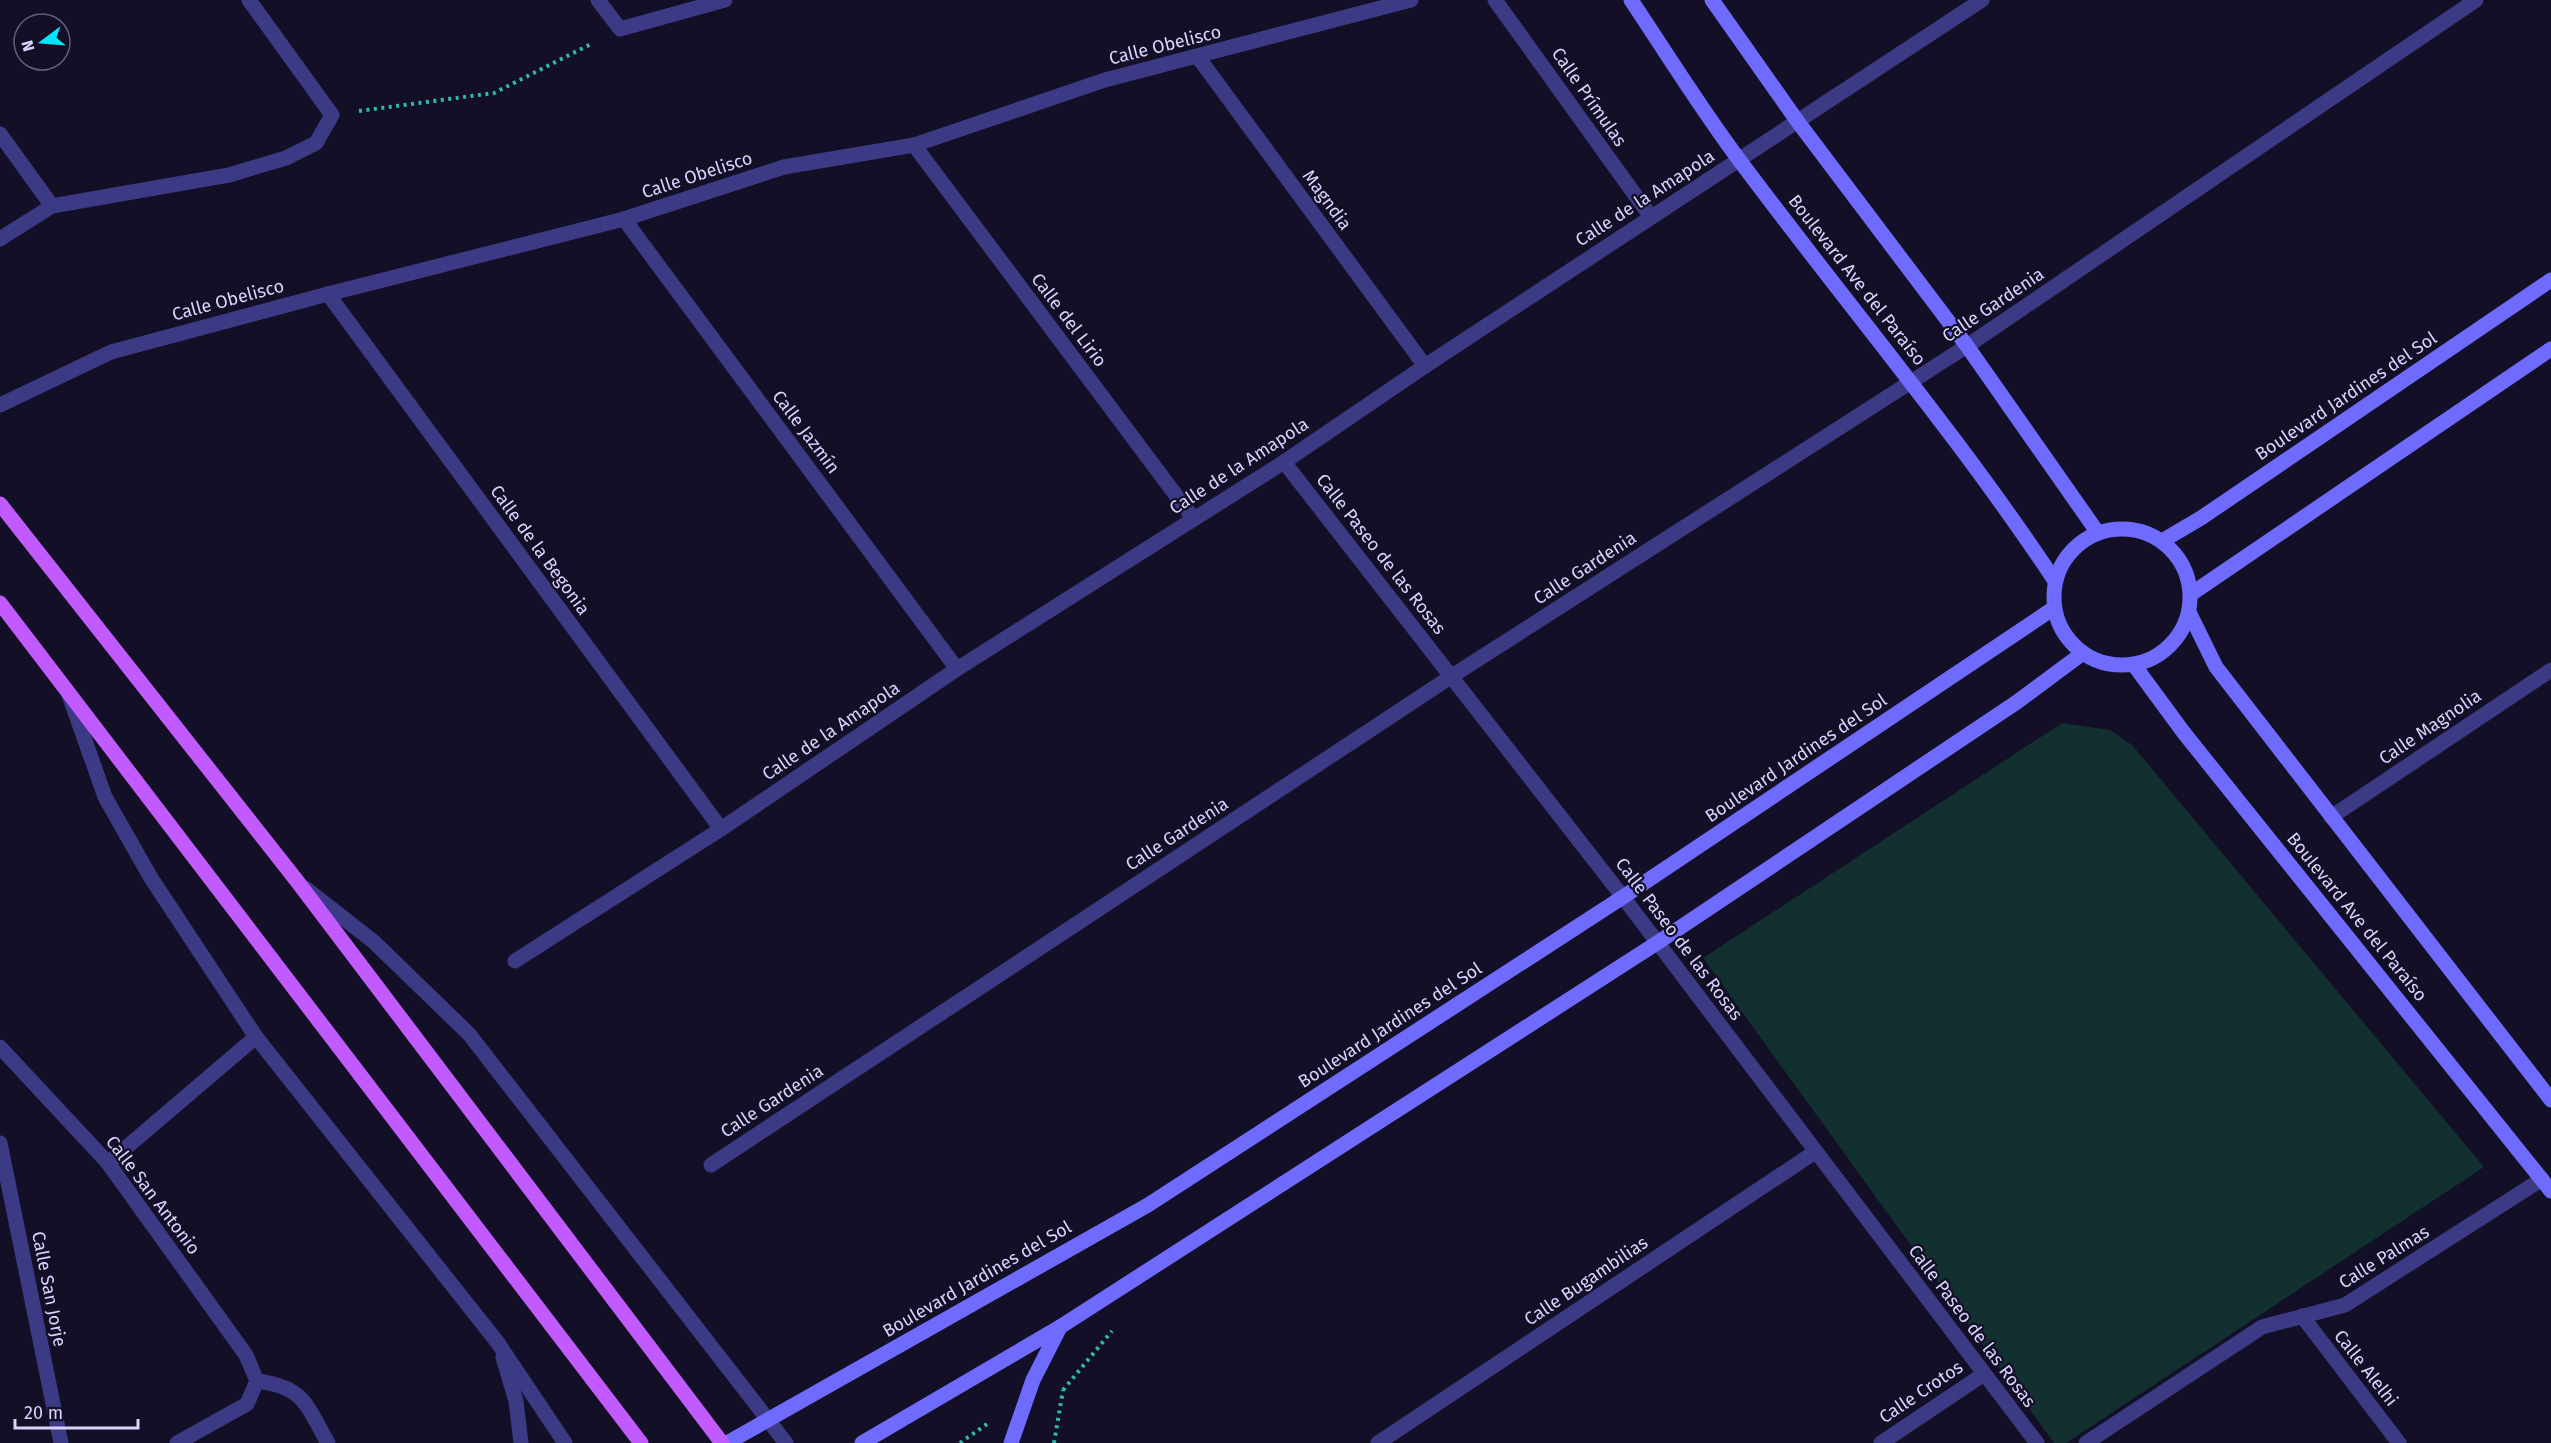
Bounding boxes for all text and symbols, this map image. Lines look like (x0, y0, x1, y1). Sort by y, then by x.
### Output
north arrow (12, 12, 72, 72)
street label: Calle Obelisco (1107, 20, 1223, 70)
text: N (17, 38, 39, 54)
street label: Calle Prímulas (1547, 43, 1631, 151)
street label: Calle de la Amapola (1571, 145, 1719, 251)
street label: Calle Obelisco (639, 147, 755, 203)
street label: Magndia (1298, 166, 1356, 234)
street label: Boulevard Ave del Paraíso (1783, 190, 1931, 370)
street label: Calle Gardenia (1938, 263, 2048, 347)
street label: Calle del Lirio (1027, 269, 1111, 371)
street label: Calle Obelisco (170, 274, 286, 326)
street label: Boulevard Jardines del Sol (2251, 327, 2441, 465)
street label: Calle Jazmín (768, 386, 844, 478)
street label: Calle de la Amapola (1165, 413, 1313, 519)
street label: Calle Paseo de las Rosas (1311, 469, 1451, 639)
street label: Calle de la Begonia (485, 481, 595, 619)
street label: Calle Gardenia (1529, 527, 1641, 609)
street label: Calle de la Amapola (758, 677, 904, 785)
street label: Calle Magnolia (2375, 685, 2485, 769)
street label: Boulevard Jardines del Sol (1701, 689, 1891, 827)
street label: Calle Gardenia (1121, 793, 1233, 875)
street label: Boulevard Ave del Paraíso (2282, 828, 2432, 1006)
street label: Calle Paseo de las Rosas (1611, 853, 1747, 1025)
street label: Boulevard Jardines del Sol (1294, 957, 1486, 1093)
street label: Calle Gardenia (716, 1060, 828, 1142)
street label: Calle San Antonio (101, 1131, 205, 1259)
street label: Boulevard Jardines del Sol (879, 1216, 1075, 1342)
street label: Calle Palmas (2335, 1221, 2433, 1293)
street label: Calle San Jorje (27, 1229, 71, 1349)
street label: Calle Bugambilias (1520, 1232, 1652, 1330)
street label: Calle Paseo de las Rosas (1904, 1240, 2040, 1412)
street label: Calle Alelhi (2329, 1325, 2403, 1411)
street label: Calle Crotos (1875, 1356, 1967, 1428)
scale bar (15, 1392, 138, 1430)
text: 20 m (24, 1402, 63, 1424)

